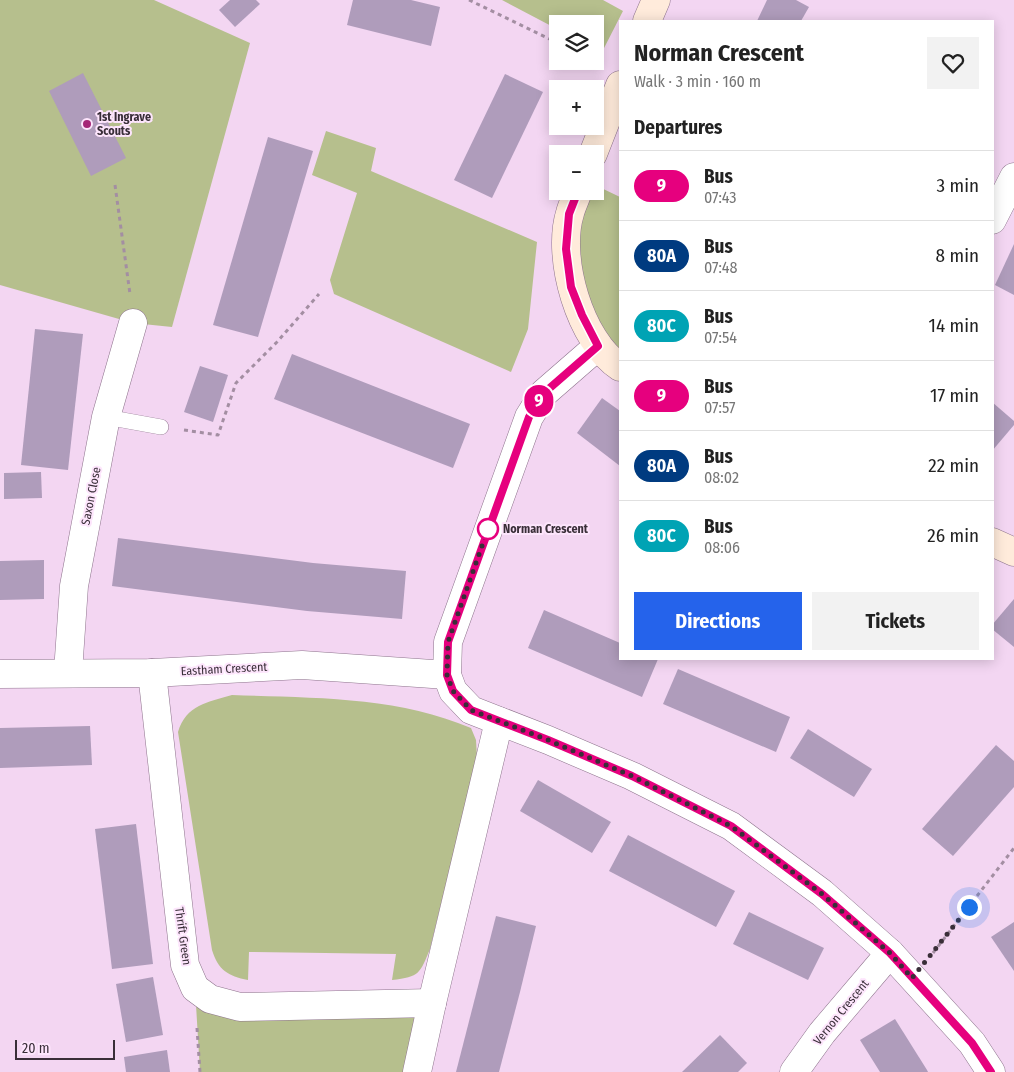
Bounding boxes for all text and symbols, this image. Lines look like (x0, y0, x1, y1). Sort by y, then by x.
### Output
map controls (549, 15, 604, 200)
button: layers (549, 15, 604, 70)
button: heart (927, 37, 979, 89)
text: Norman Crescent (634, 39, 804, 67)
text: Walk · 3 min · 160 m (634, 72, 761, 91)
button: + (549, 80, 604, 135)
place label: 1st Ingrave Scouts (97, 110, 151, 138)
text: Departures (634, 116, 722, 139)
marker: 1st Ingrave Scouts (81, 118, 93, 130)
button: − (549, 145, 604, 200)
text: Bus (704, 165, 733, 188)
text: 3 min (937, 174, 979, 197)
text: 9 (657, 175, 666, 197)
text: 07:43 (704, 188, 737, 207)
text: Bus (704, 235, 733, 258)
text: 8 min (936, 244, 979, 267)
text: 80A (647, 245, 676, 267)
text: 07:48 (704, 258, 738, 277)
text: Bus (704, 305, 733, 328)
text: 14 min (929, 314, 979, 337)
text: 80C (647, 315, 676, 337)
text: 07:54 (704, 328, 737, 347)
text: Bus (704, 375, 733, 398)
text: 17 min (930, 384, 979, 407)
line badge: 9 (523, 385, 555, 417)
text: 9 (657, 385, 666, 407)
text: 9 (534, 390, 544, 412)
text: 07:57 (704, 398, 735, 417)
text: Bus (704, 445, 733, 468)
text: 22 min (928, 454, 979, 477)
text: 80A (647, 455, 676, 477)
street label: Saxon Close (79, 466, 104, 526)
text: 08:02 (704, 468, 739, 487)
text: Bus (704, 515, 733, 538)
marker: Norman Crescent (477, 518, 499, 540)
place label: Norman Crescent (503, 522, 589, 536)
text: 26 min (927, 524, 979, 547)
text: 80C (647, 525, 676, 547)
text: 08:06 (704, 538, 740, 557)
button: Directions (634, 592, 802, 650)
button: Tickets (812, 592, 979, 650)
street label: Eastham Crescent (180, 660, 268, 678)
your location (957, 895, 982, 920)
street label: Thrift Green (172, 906, 194, 966)
street label: Vernon Crescent (811, 977, 872, 1047)
scale bar (15, 1037, 115, 1060)
text: 20 m (22, 1040, 50, 1057)

